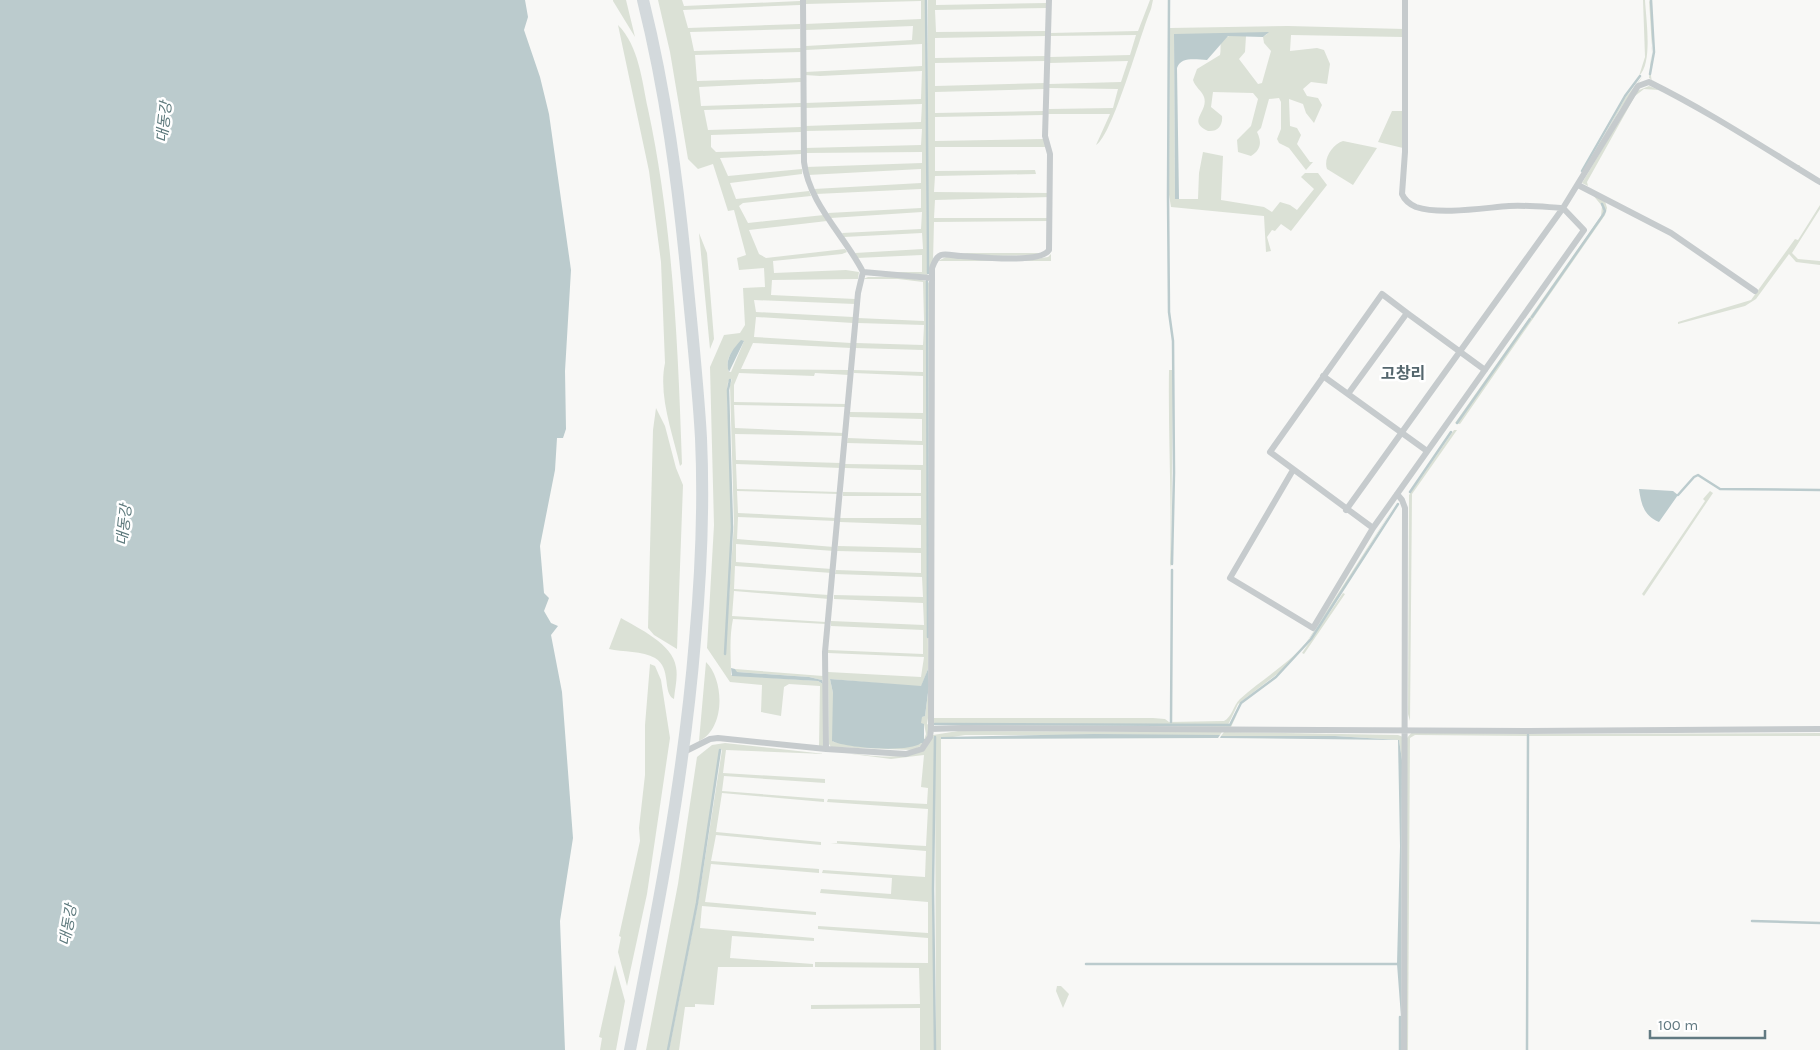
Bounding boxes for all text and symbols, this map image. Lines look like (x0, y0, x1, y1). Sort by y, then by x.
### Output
water label: 대동강 (153, 98, 175, 144)
district label: 고창리 (1381, 364, 1425, 383)
water label: 대동강 (113, 501, 135, 547)
water label: 대동강 (56, 901, 81, 947)
scale bar (1650, 1008, 1765, 1040)
text: 100 m (1658, 1016, 1698, 1034)

